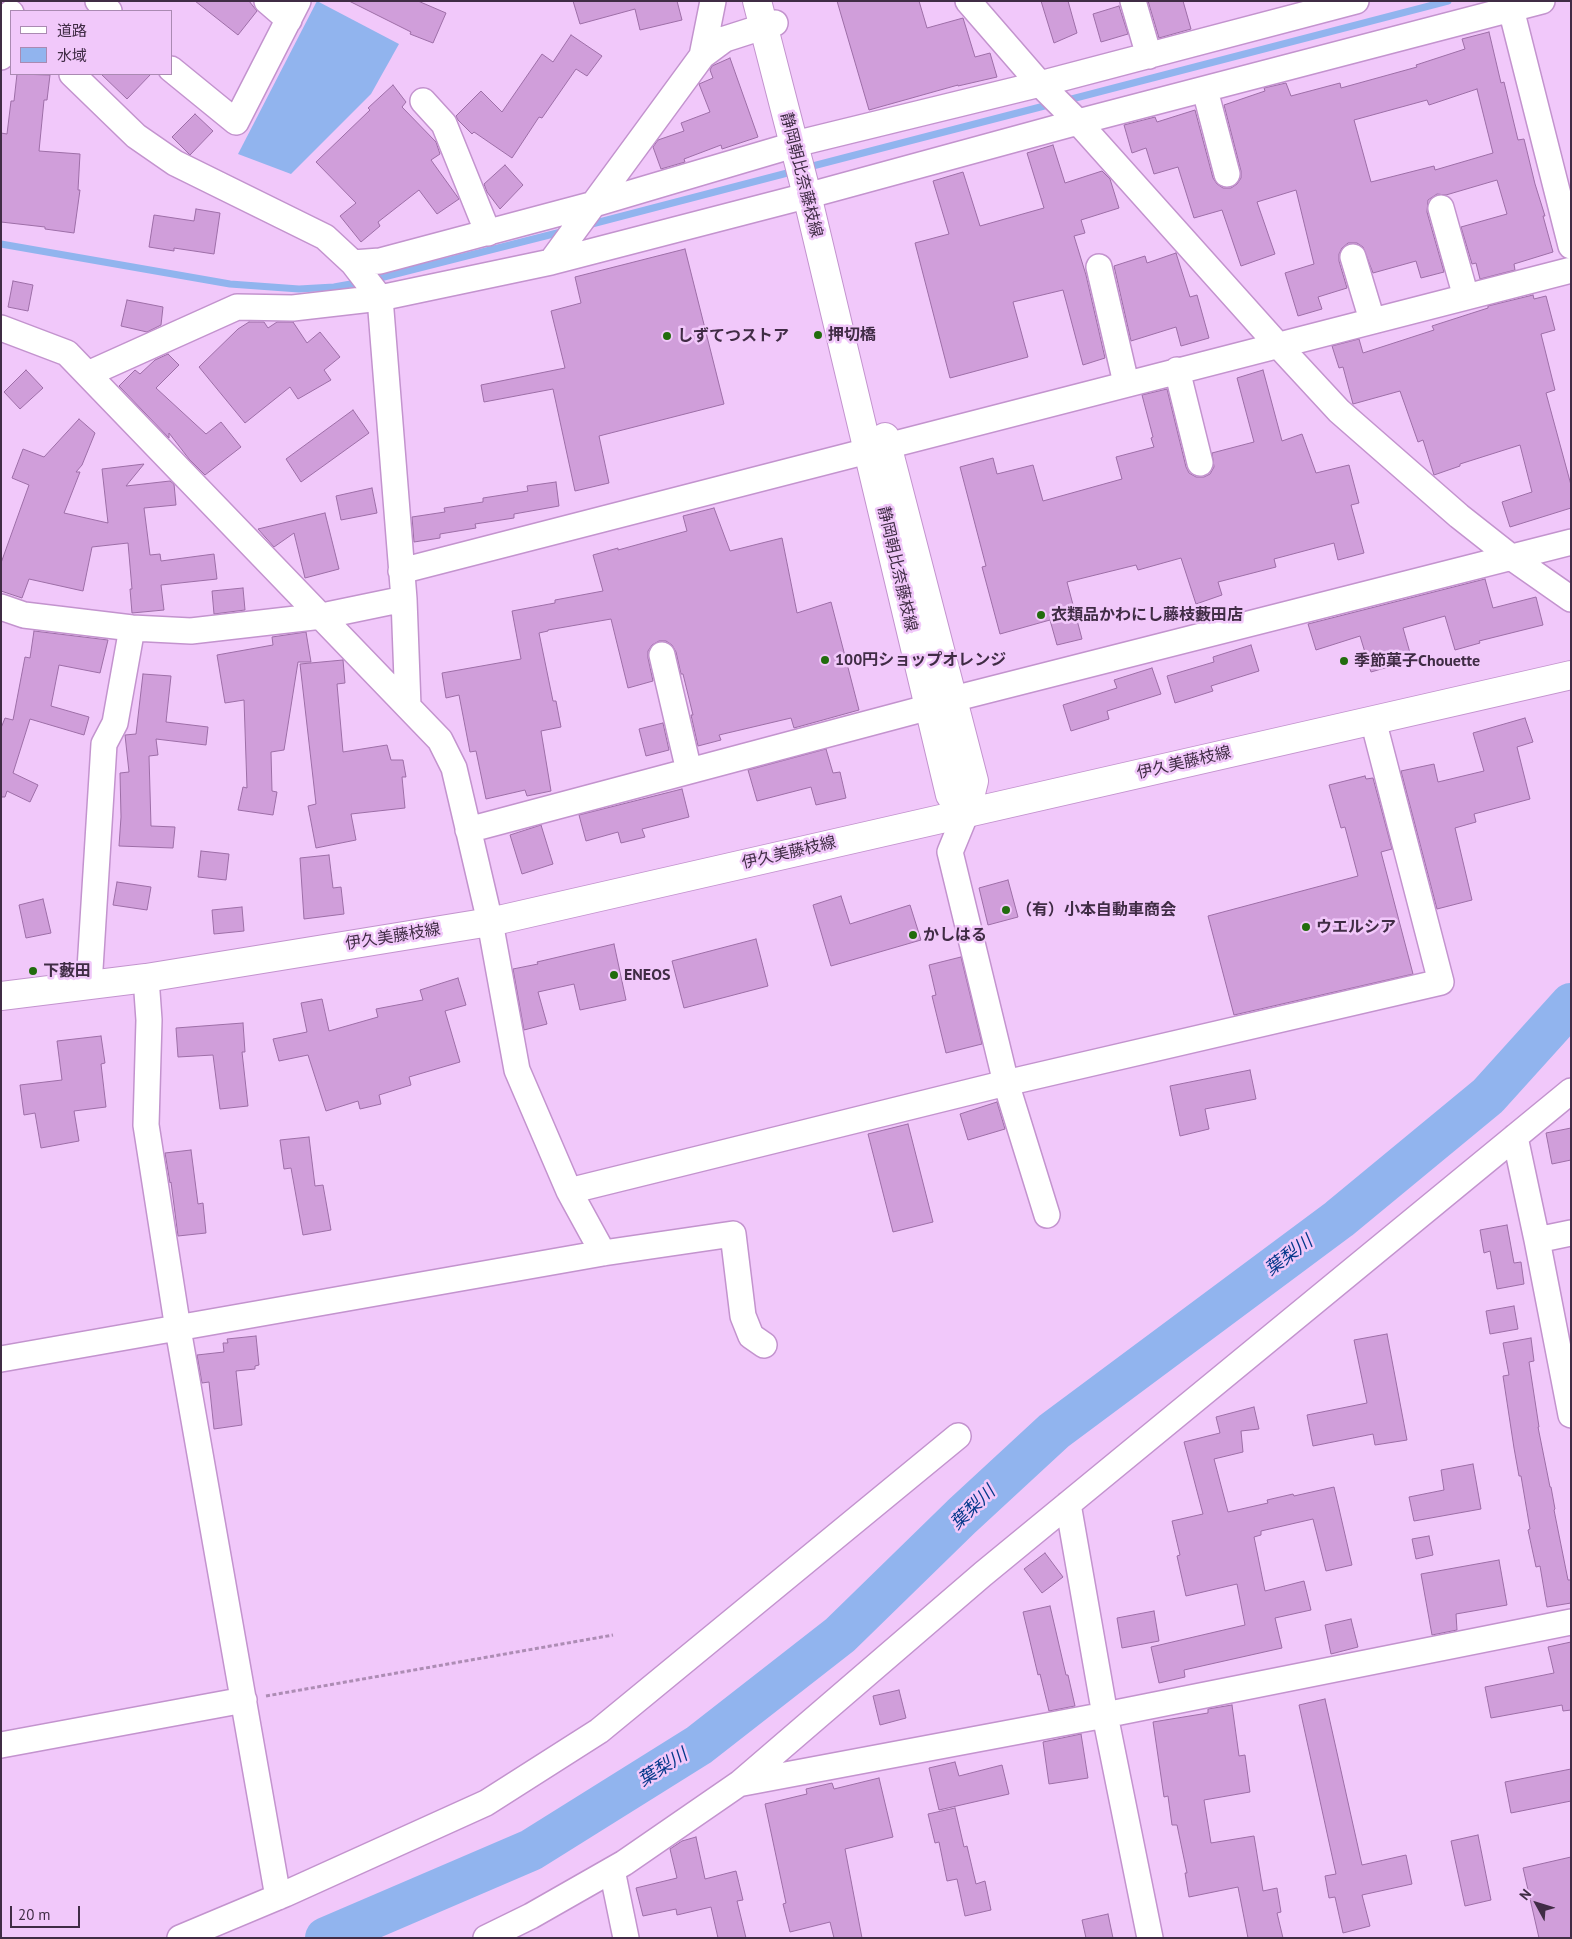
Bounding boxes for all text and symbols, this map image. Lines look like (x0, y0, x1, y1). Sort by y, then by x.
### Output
legend (10, 10, 172, 75)
text: 道路 (57, 21, 87, 40)
text: 水域 (57, 46, 87, 65)
street label: 静岡朝比奈藤枝線 (776, 111, 826, 239)
place label: 押切橋 (828, 325, 876, 345)
place label: しずてつストア (677, 326, 789, 346)
marker: 押切橋 (812, 329, 824, 341)
marker: しずてつストア (661, 330, 673, 342)
street label: 静岡朝比奈藤枝線 (873, 504, 921, 634)
place label: 衣類品かわにし藤枝藪田店 (1051, 605, 1243, 625)
marker: 衣類品かわにし藤枝藪田店 (1035, 609, 1047, 621)
place label: 100円ショップオレンジ (835, 650, 1006, 670)
place label: 季節菓子Chouette (1354, 651, 1480, 671)
marker: 100円ショップオレンジ (819, 654, 831, 666)
marker: 季節菓子Chouette (1338, 655, 1350, 667)
street label: 伊久美藤枝線 (1135, 743, 1233, 783)
street label: 伊久美藤枝線 (740, 833, 838, 873)
place label: （有）小本自動車商会 (1016, 900, 1176, 920)
marker: （有）小本自動車商会 (1000, 904, 1012, 916)
place label: ウエルシア (1316, 917, 1396, 937)
street label: 伊久美藤枝線 (344, 920, 442, 954)
marker: ウエルシア (1300, 921, 1312, 933)
place label: かしはる (923, 925, 987, 945)
marker: かしはる (907, 929, 919, 941)
place label: 下藪田 (43, 961, 91, 981)
marker: 下藪田 (27, 965, 39, 977)
place label: ENEOS (624, 965, 670, 985)
marker: ENEOS (608, 969, 620, 981)
water label: 葉梨川 (1261, 1231, 1317, 1281)
water label: 葉梨川 (946, 1481, 1000, 1535)
water label: 葉梨川 (634, 1745, 692, 1791)
north arrow (1512, 1879, 1562, 1929)
text: N (1515, 1885, 1535, 1904)
scale bar (12, 1896, 82, 1928)
text: 20 m (18, 1905, 51, 1924)

